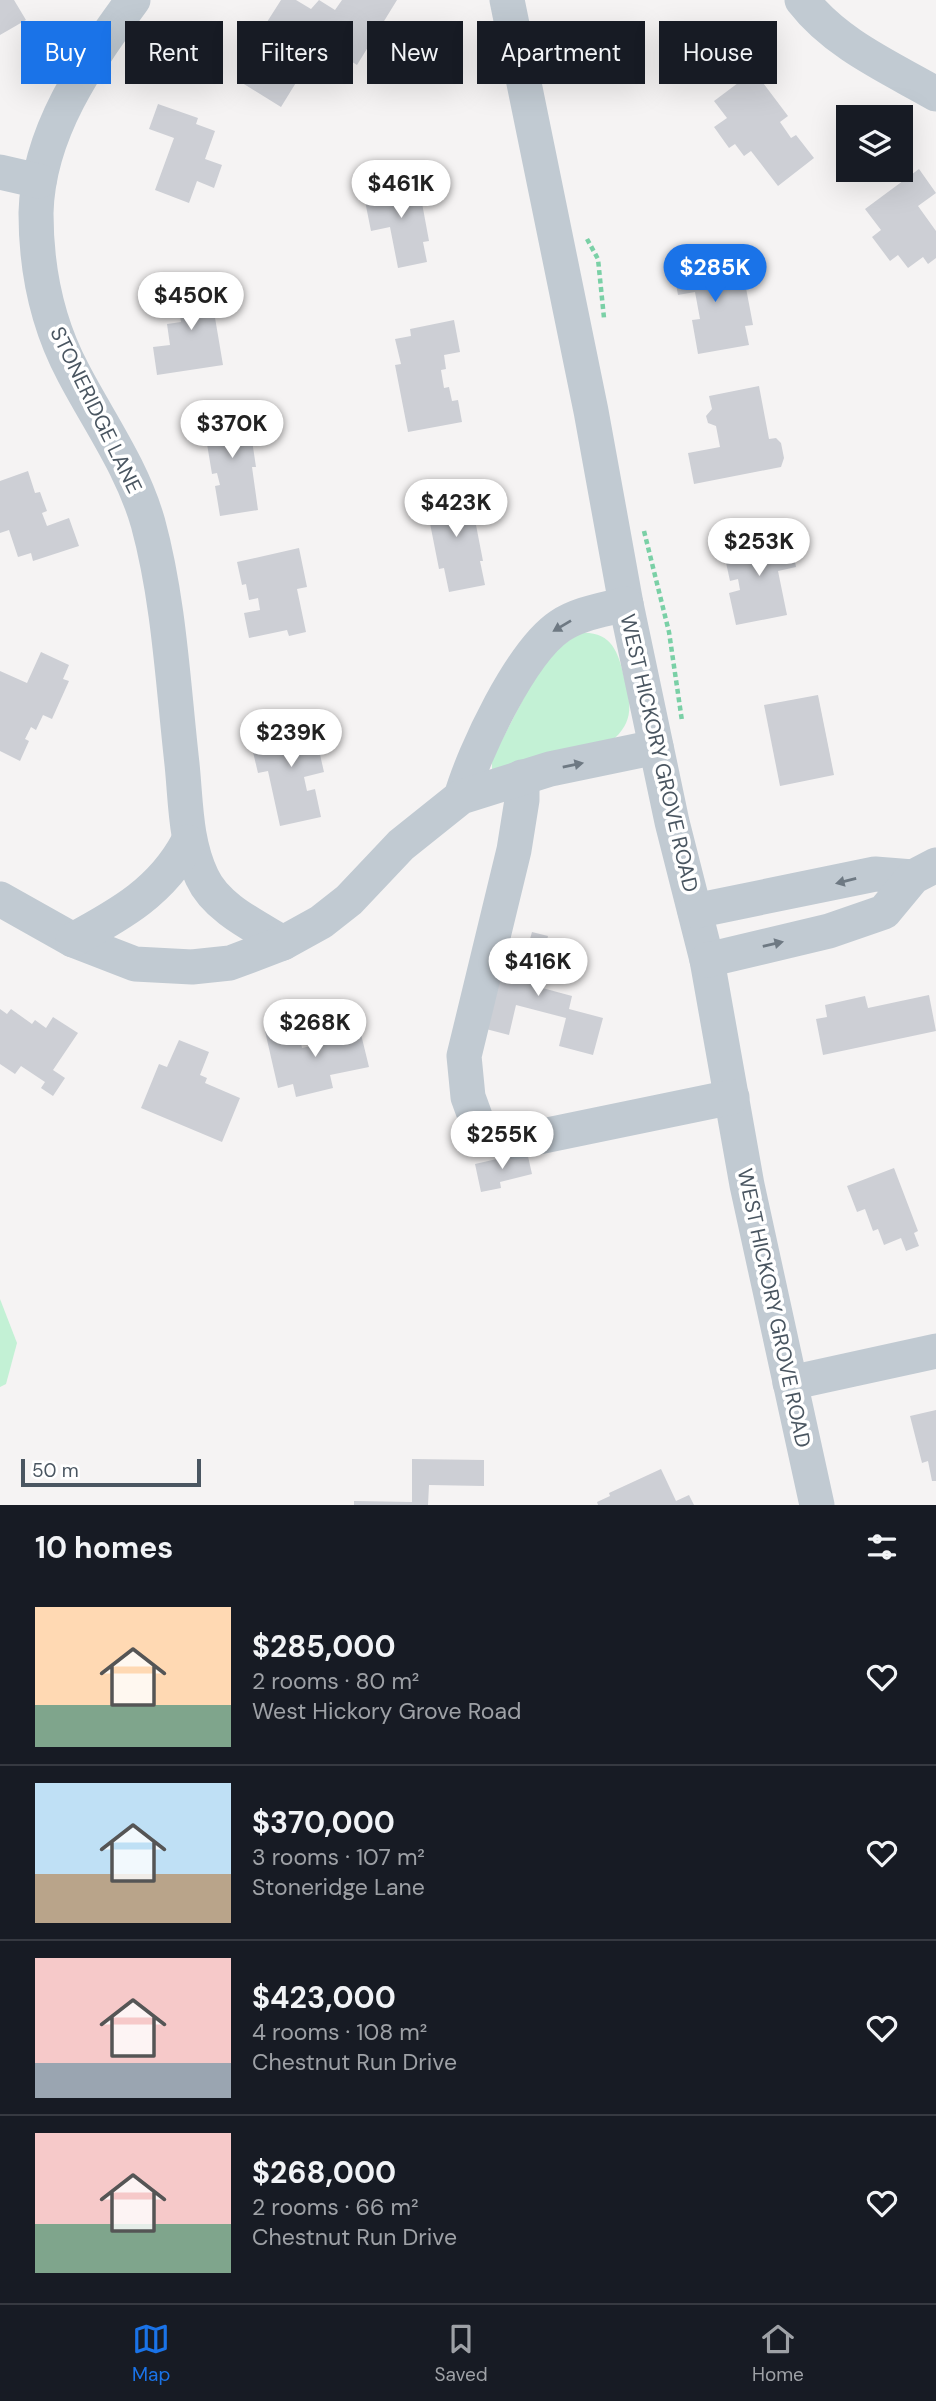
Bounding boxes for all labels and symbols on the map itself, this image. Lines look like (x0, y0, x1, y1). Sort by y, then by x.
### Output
pin: $461K (352, 160, 450, 220)
pin: $285K (666, 244, 764, 304)
pin: $450K (142, 272, 240, 332)
street label: STONERIDGE LANE (44, 322, 148, 498)
pin: $370K (183, 400, 281, 460)
pin: $423K (407, 480, 505, 539)
pin: $253K (710, 518, 808, 578)
street label: WEST HICKORY GROVE ROAD (613, 611, 705, 895)
one-way arrow (553, 620, 572, 632)
pin: $239K (242, 710, 340, 769)
one-way arrow (562, 759, 584, 770)
one-way arrow (834, 876, 856, 887)
one-way arrow (762, 938, 784, 949)
pin: $416K (489, 939, 587, 998)
pin: $268K (266, 1000, 364, 1059)
pin: $255K (453, 1112, 551, 1171)
street label: WEST HICKORY GROVE ROAD (731, 1166, 817, 1450)
scale bar (21, 1456, 201, 1488)

